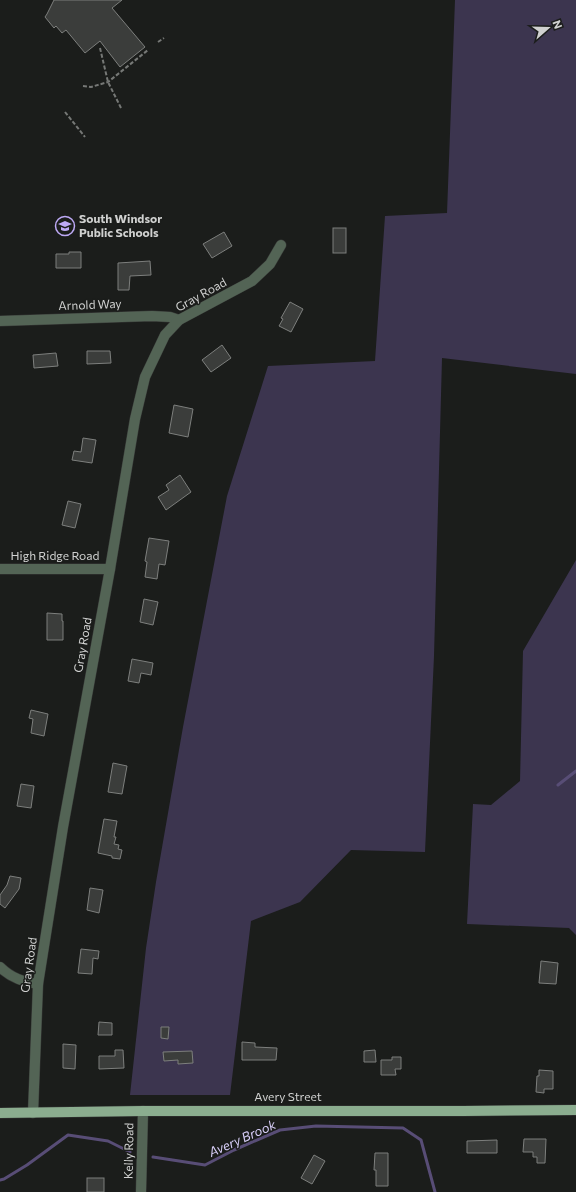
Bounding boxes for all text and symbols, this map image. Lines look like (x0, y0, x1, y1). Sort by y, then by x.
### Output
north arrow (528, 8, 568, 48)
text: N (550, 18, 565, 31)
place label: South Windsor Public Schools (79, 211, 162, 239)
school or university icon: South Windsor Public Schools (54, 215, 76, 237)
street label: Gray Road (173, 274, 229, 314)
street label: Arnold Way (58, 296, 122, 312)
street label: High Ridge Road (11, 548, 99, 562)
street label: Gray Road (70, 616, 94, 674)
street label: Gray Road (17, 936, 39, 994)
street label: Avery Street (254, 1089, 322, 1103)
water label: Avery Brook (205, 1116, 279, 1160)
street label: Kelly Road (121, 1123, 135, 1179)

